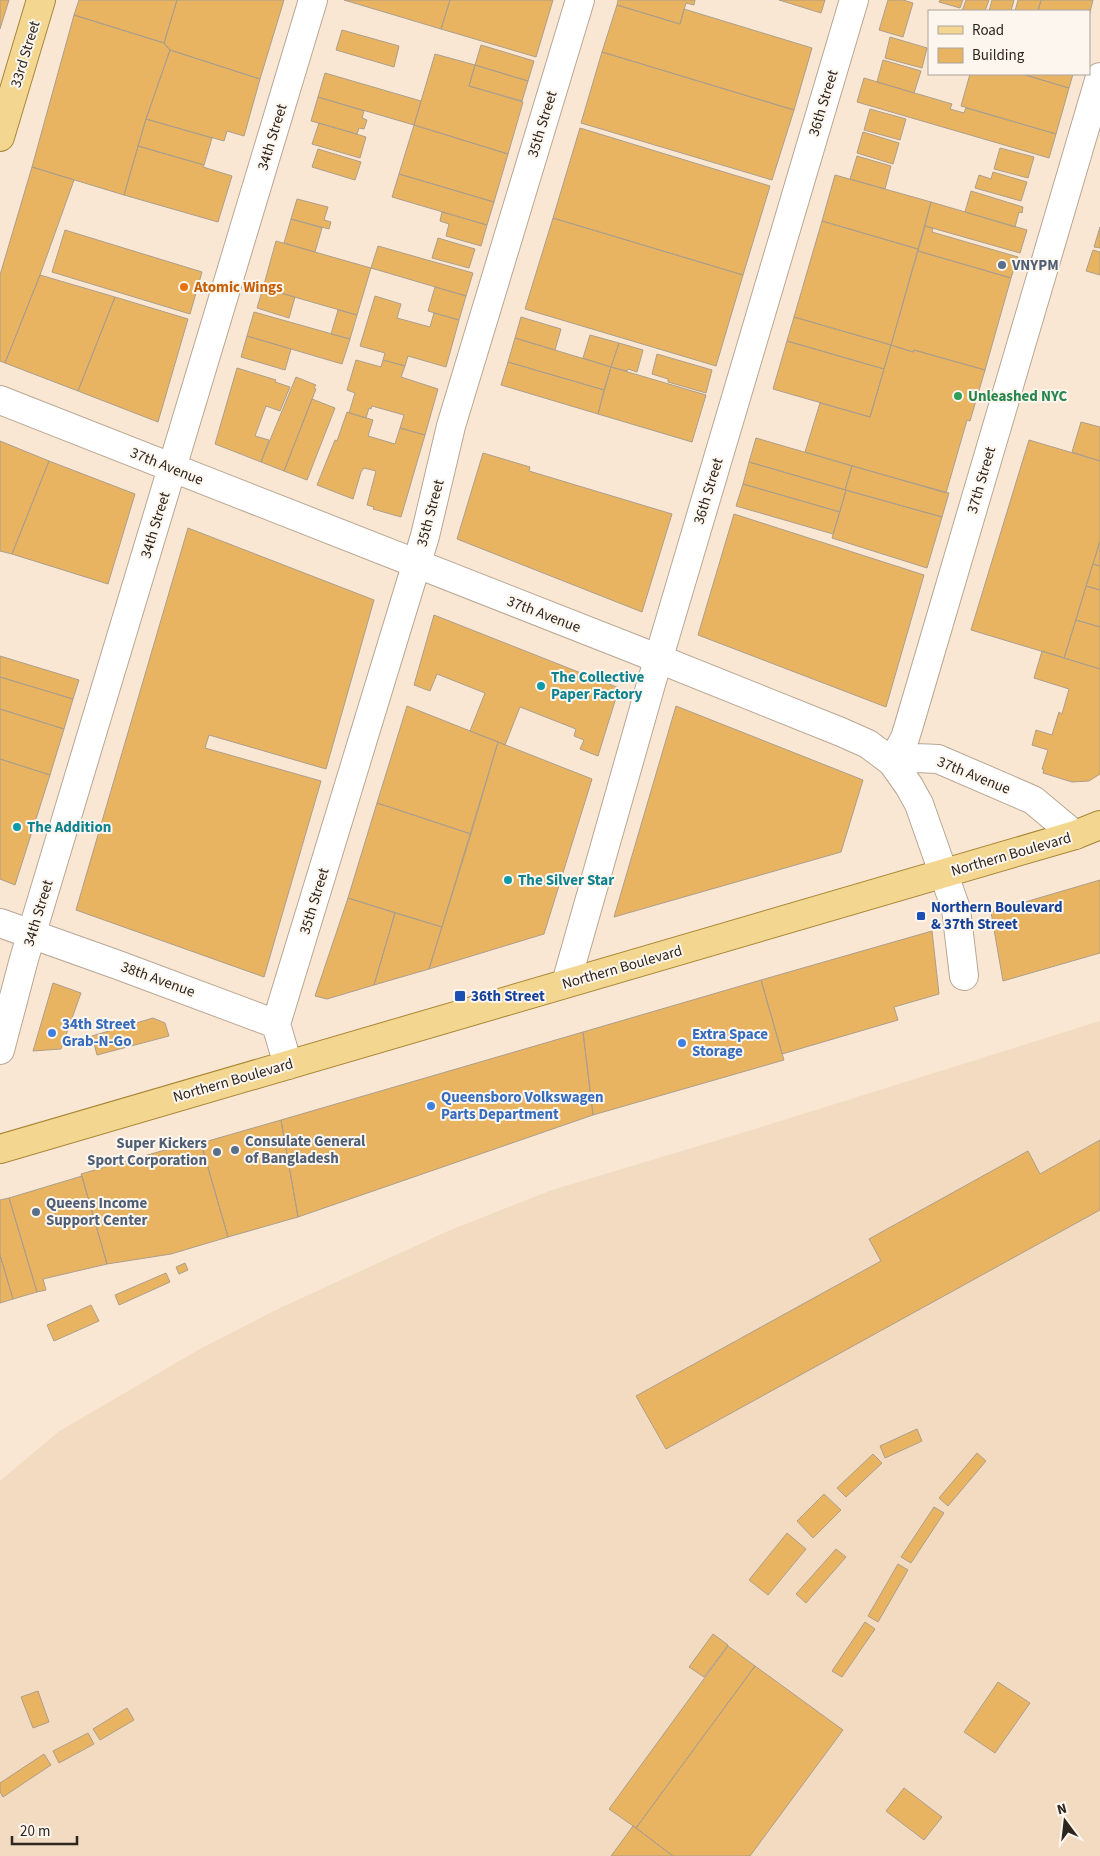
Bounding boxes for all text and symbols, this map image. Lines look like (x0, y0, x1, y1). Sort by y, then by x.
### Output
legend (928, 10, 1090, 75)
street label: 33rd Street (5, 18, 46, 90)
text: Road (972, 20, 1004, 41)
text: Building (972, 45, 1025, 66)
street label: 36th Street (803, 67, 844, 139)
street label: 35th Street (522, 88, 563, 160)
street label: 34th Street (252, 101, 293, 173)
place label: VNYPM (1011, 255, 1059, 276)
marker: VNYPM (996, 259, 1008, 271)
place label: Atomic Wings (193, 277, 283, 298)
marker: Atomic Wings (178, 281, 190, 293)
place label: Unleashed NYC (968, 386, 1068, 407)
marker: Unleashed NYC (952, 390, 964, 402)
street label: 37th Avenue (127, 442, 207, 491)
street label: 37th Street (962, 444, 1001, 516)
street label: 36th Street (688, 455, 729, 527)
street label: 35th Street (411, 477, 450, 549)
street label: 34th Street (135, 489, 176, 561)
street label: 37th Avenue (504, 591, 584, 638)
place label: The Collective Paper Factory (551, 667, 645, 705)
marker: The Collective Paper Factory (535, 680, 547, 692)
street label: 37th Avenue (934, 751, 1014, 800)
place label: The Addition (27, 817, 111, 838)
marker: The Addition (11, 821, 23, 833)
street label: Northern Boulevard (949, 827, 1074, 882)
street label: 35th Street (294, 865, 335, 937)
place label: The Silver Star (518, 870, 614, 891)
marker: The Silver Star (502, 874, 514, 886)
street label: 34th Street (18, 877, 59, 949)
place label: Northern Boulevard & 37th Street (931, 897, 1063, 935)
marker: Northern Boulevard & 37th Street (915, 910, 927, 922)
street label: Northern Boulevard (560, 940, 685, 995)
street label: 38th Avenue (118, 956, 198, 1003)
place label: 36th Street (471, 986, 545, 1007)
marker: 36th Street (453, 989, 467, 1003)
place label: 34th Street Grab-N-Go (62, 1014, 136, 1052)
place label: Extra Space Storage (692, 1024, 768, 1062)
marker: 34th Street Grab-N-Go (46, 1027, 58, 1039)
marker: Extra Space Storage (676, 1037, 688, 1049)
street label: Northern Boulevard (171, 1053, 296, 1108)
place label: Queensboro Volkswagen Parts Department (441, 1087, 604, 1125)
marker: Queensboro Volkswagen Parts Department (425, 1100, 437, 1112)
place label: Consulate General of Bangladesh (245, 1131, 366, 1169)
place label: Super Kickers Sport Corporation (87, 1133, 207, 1171)
marker: Consulate General of Bangladesh (229, 1144, 241, 1156)
marker: Super Kickers Sport Corporation (211, 1146, 223, 1158)
place label: Queens Income Support Center (46, 1193, 147, 1231)
marker: Queens Income Support Center (30, 1206, 42, 1218)
north arrow (1040, 1796, 1090, 1846)
text: N (1055, 1799, 1069, 1820)
scale bar (12, 1814, 78, 1846)
text: 20 m (20, 1821, 50, 1842)

